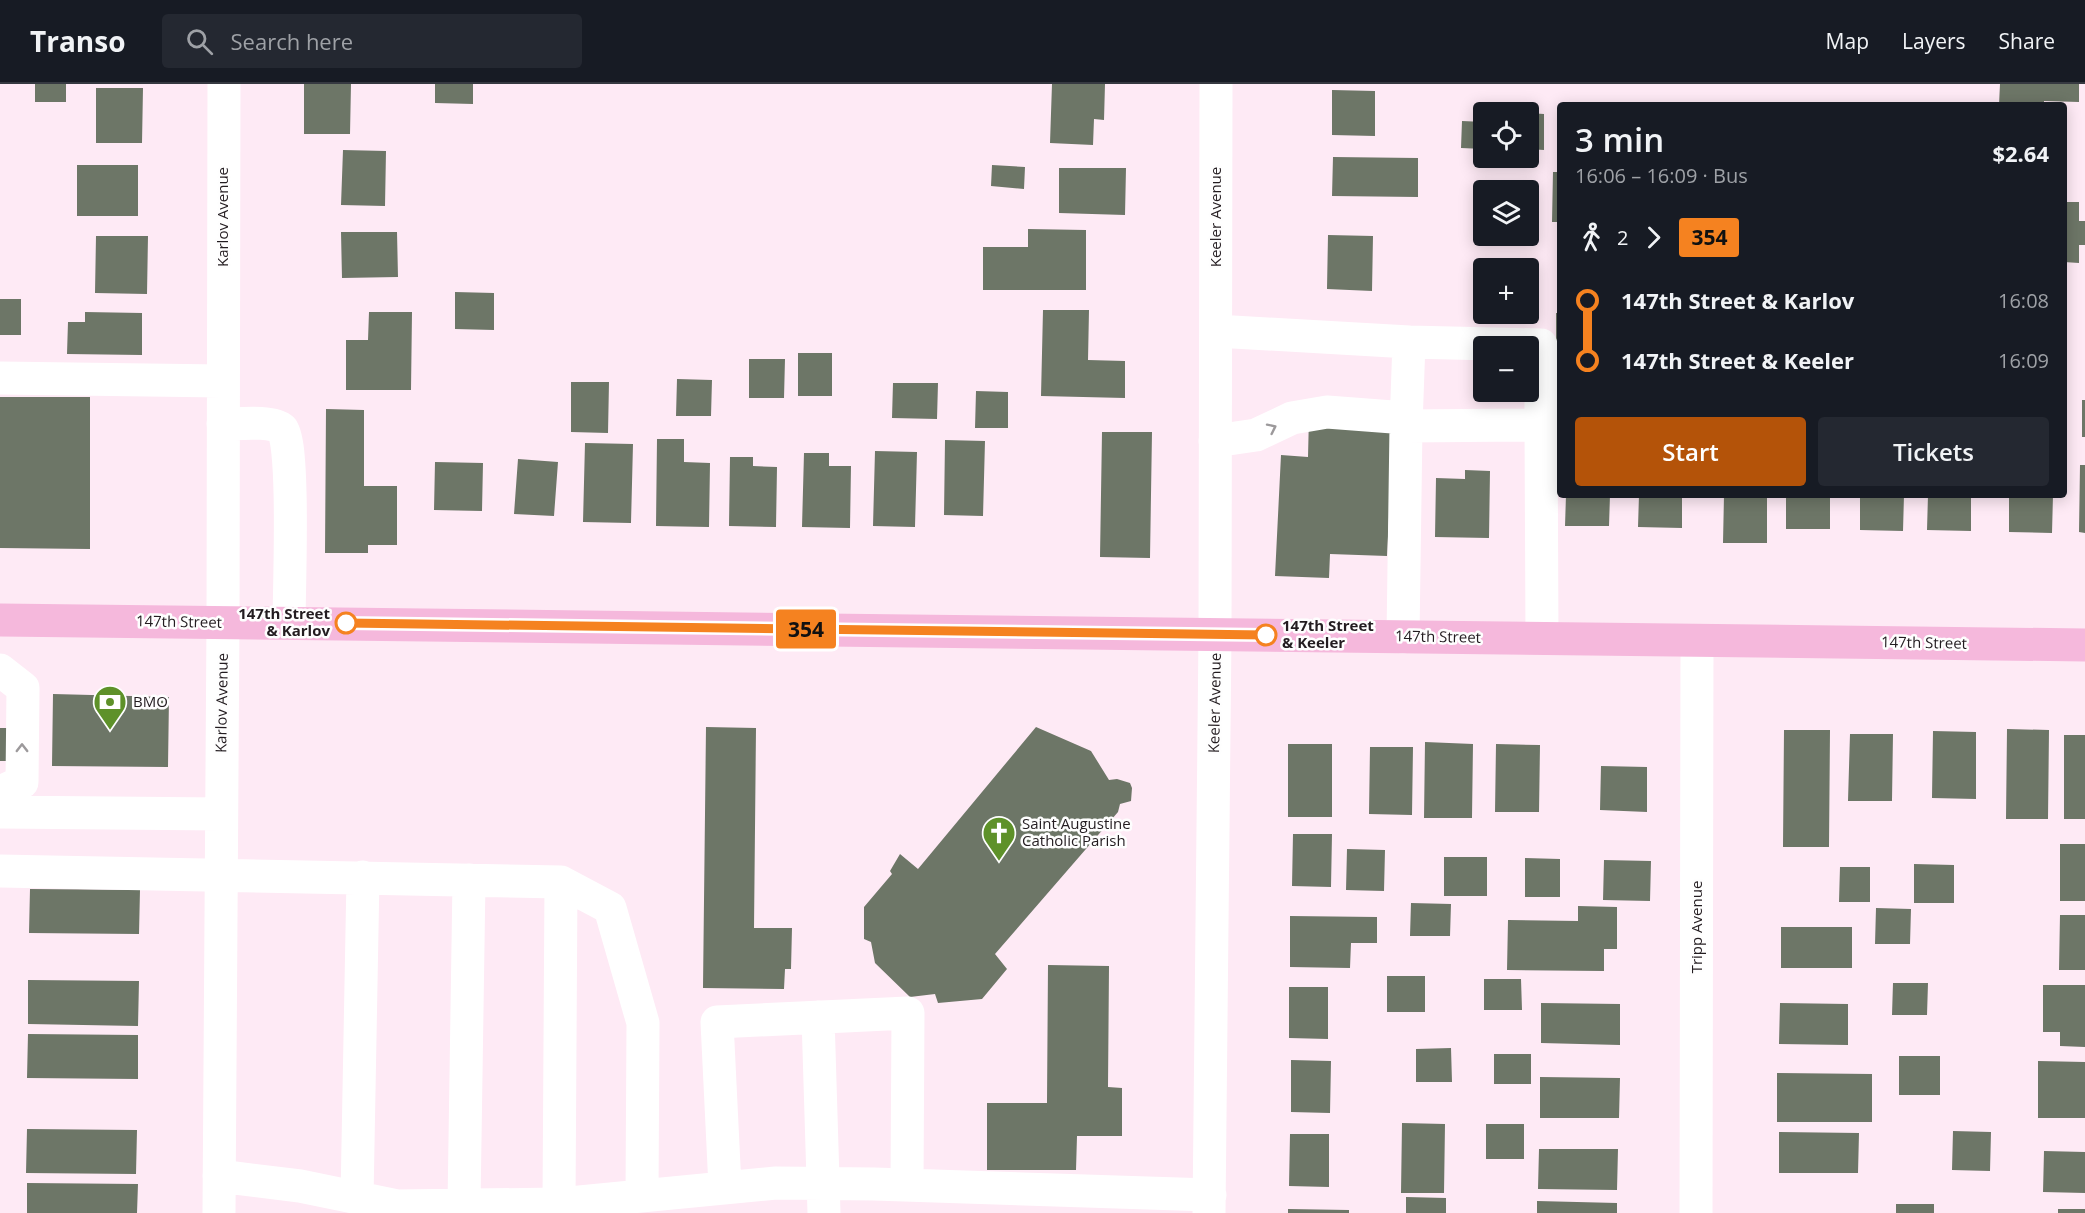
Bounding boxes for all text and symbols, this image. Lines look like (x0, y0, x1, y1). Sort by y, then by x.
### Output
search box (162, 14, 582, 68)
text: Transo (30, 22, 126, 60)
icon: search (183, 25, 216, 58)
text: Search here (231, 26, 353, 56)
text: Map (1826, 27, 1869, 55)
text: Layers (1902, 27, 1966, 55)
text: Share (1999, 27, 2055, 55)
map controls (1473, 102, 1539, 402)
button: locate (1473, 102, 1539, 168)
text: 3 min (1575, 117, 1664, 162)
text: $2.64 (1992, 138, 2049, 168)
text: 16:06 – 16:09 · Bus (1575, 162, 1748, 189)
street label: Karlov Avenue (212, 167, 232, 267)
street label: Keeler Avenue (1205, 167, 1225, 267)
button: layers (1473, 180, 1539, 246)
icon: walk (1575, 221, 1608, 254)
icon: forward (1637, 221, 1670, 254)
text: 354 (1691, 223, 1727, 251)
text: 2 (1617, 224, 1628, 251)
button: + (1473, 258, 1539, 324)
text: 147th Street & Karlov (1621, 285, 1854, 315)
text: 16:08 (1998, 287, 2049, 314)
button: − (1473, 336, 1539, 402)
text: 147th Street & Keeler (1621, 345, 1854, 375)
text: 16:09 (1998, 347, 2049, 374)
button: Start (1575, 417, 1806, 486)
button: Tickets (1818, 417, 2049, 486)
one-way arrow (1265, 423, 1276, 435)
place label: 147th Street & Karlov (238, 603, 330, 640)
street label: 147th Street (136, 610, 222, 632)
line badge: 354 (772, 610, 840, 648)
marker: 147th Street & Karlov (335, 612, 357, 634)
text: 354 (788, 615, 824, 643)
place label: 147th Street & Keeler (1282, 615, 1374, 652)
marker: 147th Street & Keeler (1255, 624, 1277, 646)
street label: 147th Street (1395, 625, 1481, 647)
street label: 147th Street (1881, 631, 1967, 653)
street label: Karlov Avenue (210, 653, 232, 753)
street label: Keeler Avenue (1203, 653, 1225, 753)
bank icon: BMO (92, 684, 128, 731)
place label: BMO (133, 691, 168, 711)
one-way arrow (16, 744, 28, 753)
place label: Saint Augustine Catholic Parish (1022, 813, 1131, 850)
church icon: Saint Augustine Catholic Parish (981, 815, 1017, 862)
street label: Tripp Avenue (1686, 881, 1706, 973)

